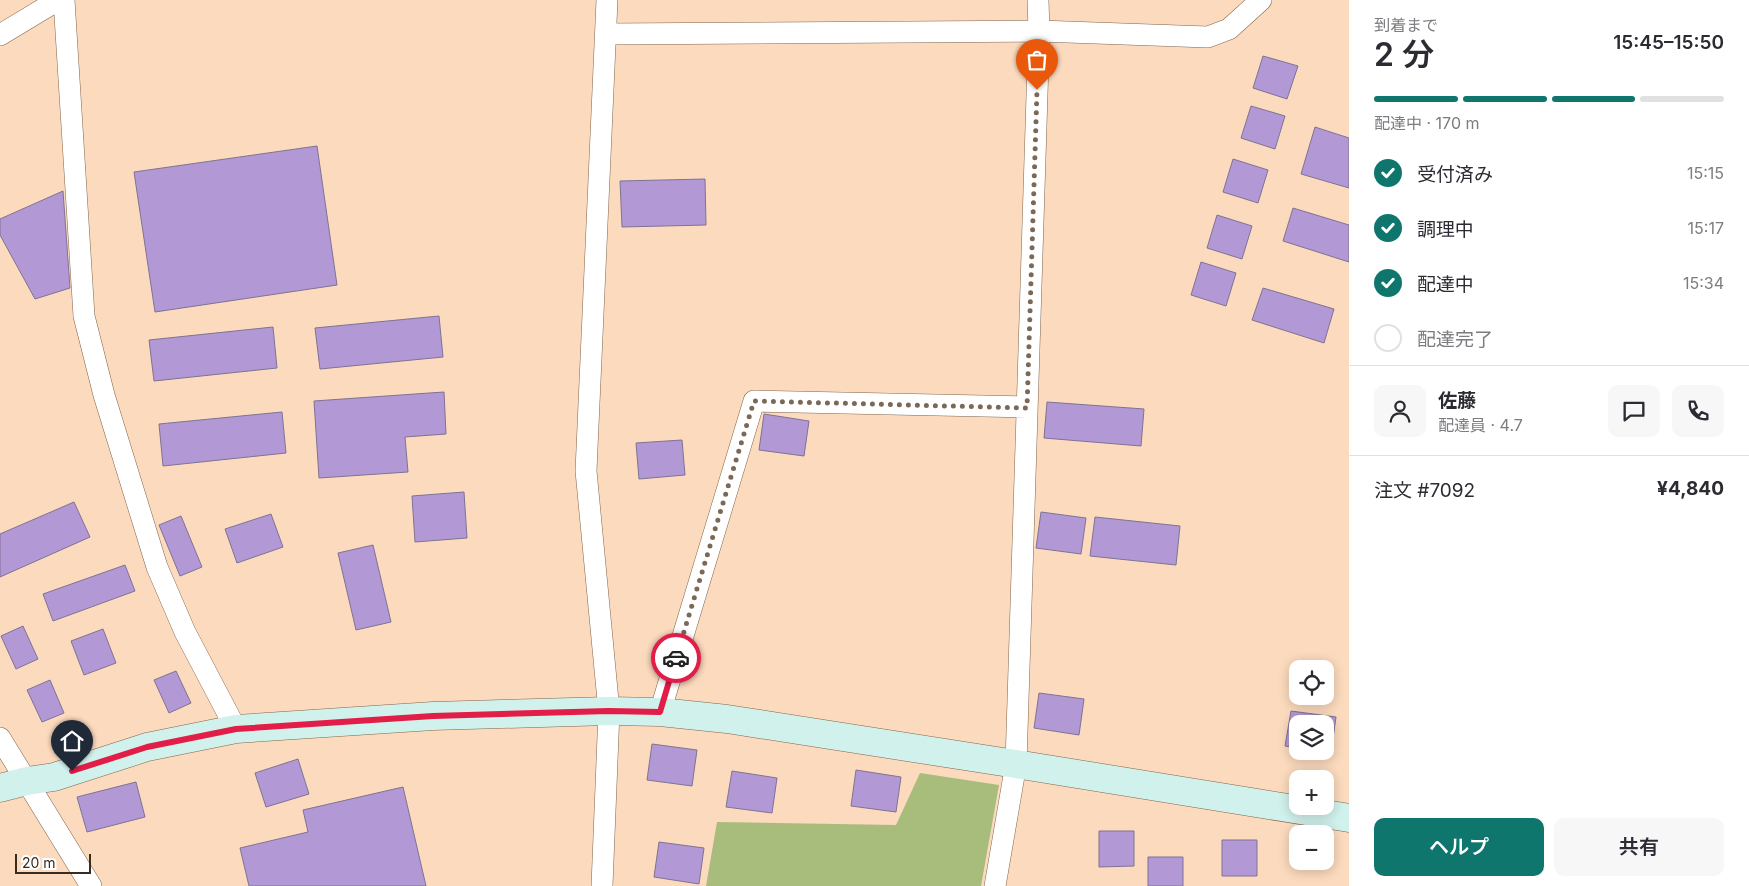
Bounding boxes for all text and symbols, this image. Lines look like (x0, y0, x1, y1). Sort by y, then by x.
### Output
text: 到着まで (1374, 15, 1438, 35)
text: 15:45–15:50 (1613, 31, 1724, 54)
text: 2 分 (1374, 35, 1434, 74)
pin (1016, 39, 1058, 90)
icon: bag (1023, 46, 1051, 74)
text: 配達中 · 170 m (1374, 113, 1480, 133)
icon: check (1374, 159, 1402, 187)
text: 受付済み (1417, 163, 1493, 186)
text: 15:15 (1687, 163, 1724, 183)
icon: check (1374, 214, 1402, 242)
text: 調理中 (1417, 218, 1474, 241)
text: 15:17 (1688, 218, 1724, 238)
icon: check (1374, 269, 1402, 297)
text: 配達中 (1417, 273, 1474, 296)
text: 15:34 (1683, 273, 1724, 293)
text: 配達完了 (1417, 328, 1493, 351)
button: person (1374, 385, 1426, 437)
button: chat (1608, 385, 1660, 437)
button: phone (1672, 385, 1724, 437)
text: 佐藤 (1438, 389, 1476, 412)
text: 配達員 · 4.7 (1438, 415, 1523, 435)
text: ¥4,840 (1657, 477, 1724, 500)
text: 注文 #7092 (1374, 479, 1475, 502)
courier (651, 633, 701, 683)
icon: car (662, 644, 690, 672)
map controls (1289, 660, 1334, 870)
button: locate (1289, 660, 1334, 705)
button: layers (1289, 715, 1334, 760)
pin (51, 720, 93, 771)
icon: home (58, 727, 86, 755)
button: + (1289, 770, 1334, 815)
button: ヘルプ (1374, 818, 1544, 876)
button: 共有 (1554, 818, 1724, 876)
button: − (1289, 825, 1334, 870)
scale bar (15, 851, 91, 874)
text: 20 m (22, 854, 56, 871)

